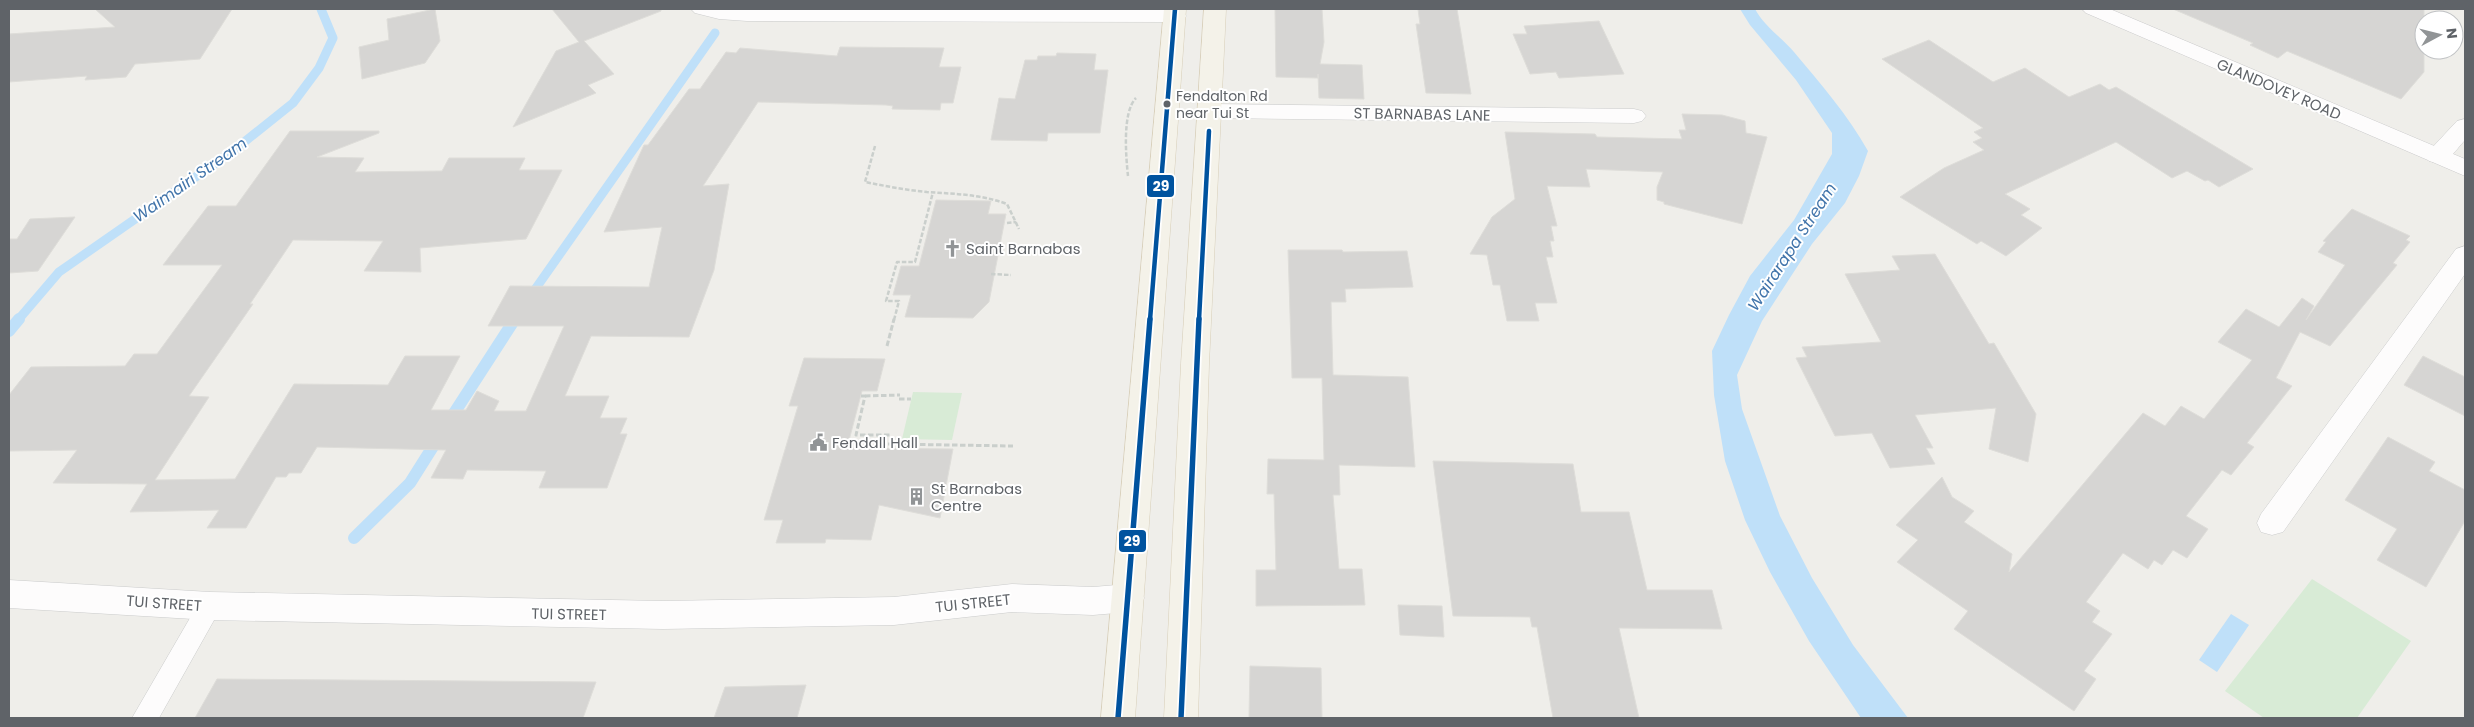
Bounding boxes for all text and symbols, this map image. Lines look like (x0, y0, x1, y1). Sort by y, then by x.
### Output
north arrow (2414, 10, 2464, 60)
text: N (2441, 27, 2462, 40)
street label: GLANDOVEY ROAD (2213, 53, 2345, 125)
place label: Fendalton Rd near Tui St (1176, 86, 1268, 123)
marker: Fendalton Rd near Tui St (1162, 99, 1172, 109)
street label: ST BARNABAS LANE (1353, 102, 1491, 126)
water label: Waimairi Stream (128, 132, 252, 228)
line badge: 29 (1146, 174, 1175, 198)
text: 29 (1153, 176, 1169, 196)
water label: Wairarapa Stream (1742, 178, 1842, 316)
church icon: Saint Barnabas (942, 238, 962, 258)
place label: Saint Barnabas (966, 238, 1081, 259)
public building icon: Fendall Hall (808, 432, 828, 452)
place label: Fendall Hall (832, 432, 918, 453)
place label: St Barnabas Centre (931, 478, 1022, 516)
building icon: St Barnabas Centre (907, 487, 927, 507)
line badge: 29 (1118, 529, 1147, 553)
text: 29 (1124, 531, 1140, 551)
street label: TUI STREET (934, 589, 1012, 617)
street label: TUI STREET (126, 590, 202, 616)
street label: TUI STREET (531, 603, 607, 625)

